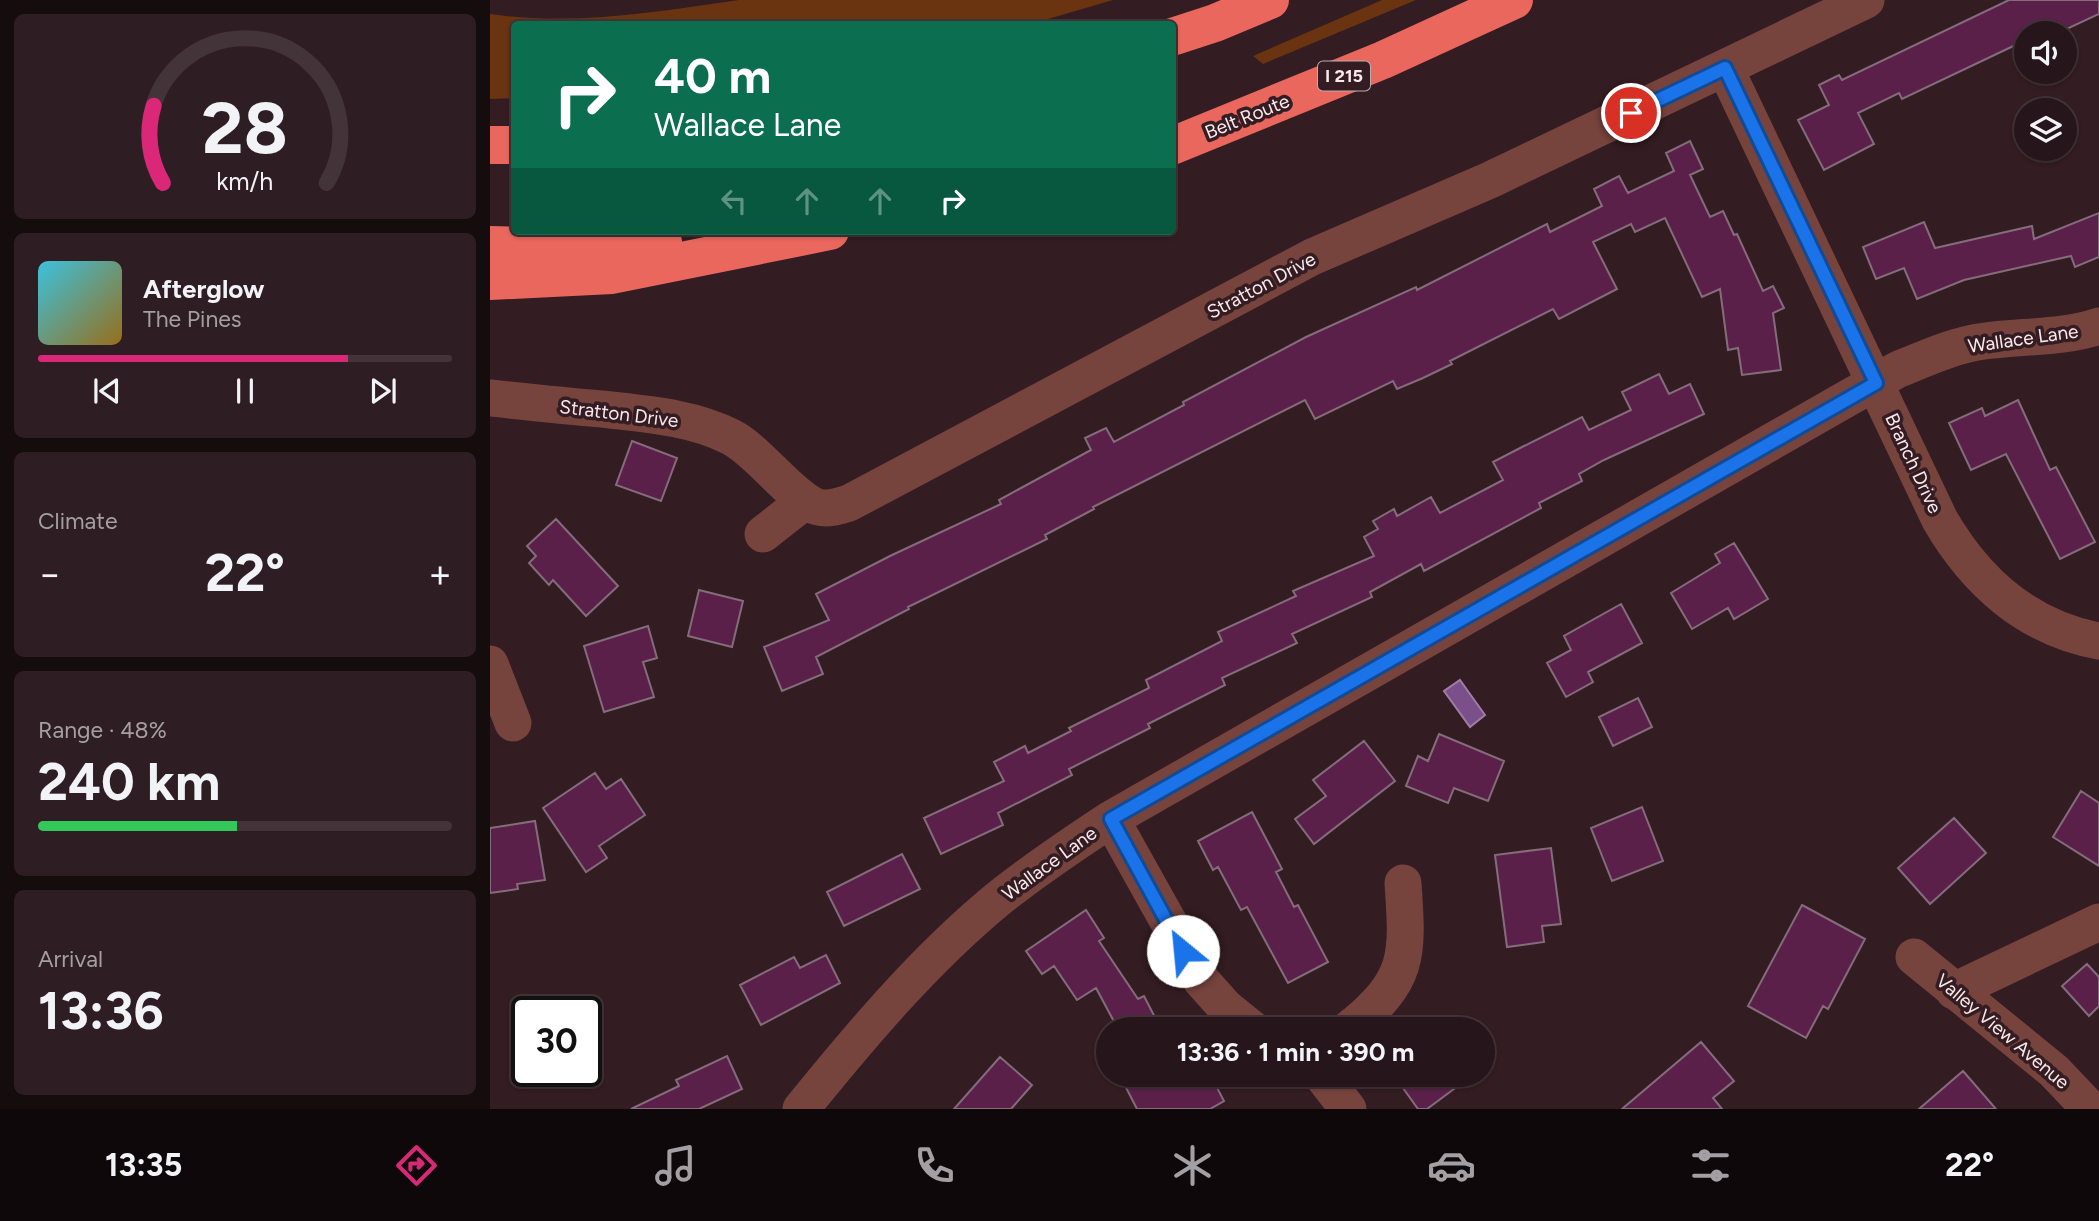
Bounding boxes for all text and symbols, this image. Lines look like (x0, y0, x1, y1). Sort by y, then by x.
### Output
map controls (2014, 21, 2077, 161)
button: sound (2014, 21, 2077, 84)
text: 40 m (654, 46, 771, 105)
icon: right (539, 49, 630, 140)
road number: I 215 (1318, 62, 1370, 90)
pin (1601, 83, 1661, 143)
text: 28 (202, 84, 288, 171)
street label: Belt Route (1202, 89, 1293, 144)
icon: arrive (1612, 94, 1650, 132)
button: layers (2014, 98, 2077, 161)
text: Wallace Lane (654, 106, 841, 144)
text: km/h (216, 165, 274, 195)
icon: left (715, 182, 753, 220)
icon: ahead (788, 182, 826, 220)
icon: ahead (861, 182, 899, 220)
icon: right (934, 182, 972, 220)
street label: Stratton Drive (1203, 247, 1319, 324)
text: Afterglow (143, 273, 265, 305)
text: The Pines (143, 305, 242, 333)
street label: Wallace Lane (1966, 319, 2080, 358)
icon: previous (88, 372, 126, 410)
icon: pause (226, 372, 264, 410)
icon: next (364, 372, 402, 410)
street label: Stratton Drive (558, 395, 680, 432)
street label: Branch Drive (1880, 409, 1947, 517)
text: Climate (38, 507, 117, 535)
text: 22° (205, 542, 285, 604)
text: − (38, 551, 62, 597)
text: + (428, 551, 452, 597)
text: Range · 48% (38, 716, 167, 744)
text: 240 km (38, 751, 220, 813)
street label: Wallace Lane (998, 821, 1101, 905)
position arrow (1146, 914, 1220, 988)
text: Arrival (38, 945, 103, 973)
street label: Valley View Avenue (1931, 969, 2074, 1094)
text: 13:36 (38, 980, 164, 1042)
speed limit sign: 30 (511, 996, 602, 1087)
text: 13:36 · 1 min · 390 m (1177, 1036, 1414, 1068)
icon: directions (392, 1141, 441, 1190)
icon: music (651, 1141, 700, 1190)
icon: phone (910, 1141, 959, 1190)
icon: climate (1168, 1141, 1217, 1190)
icon: car (1427, 1141, 1476, 1190)
icon: filters (1686, 1141, 1735, 1190)
text: 13:35 (105, 1146, 182, 1184)
text: 22° (1945, 1146, 1994, 1184)

